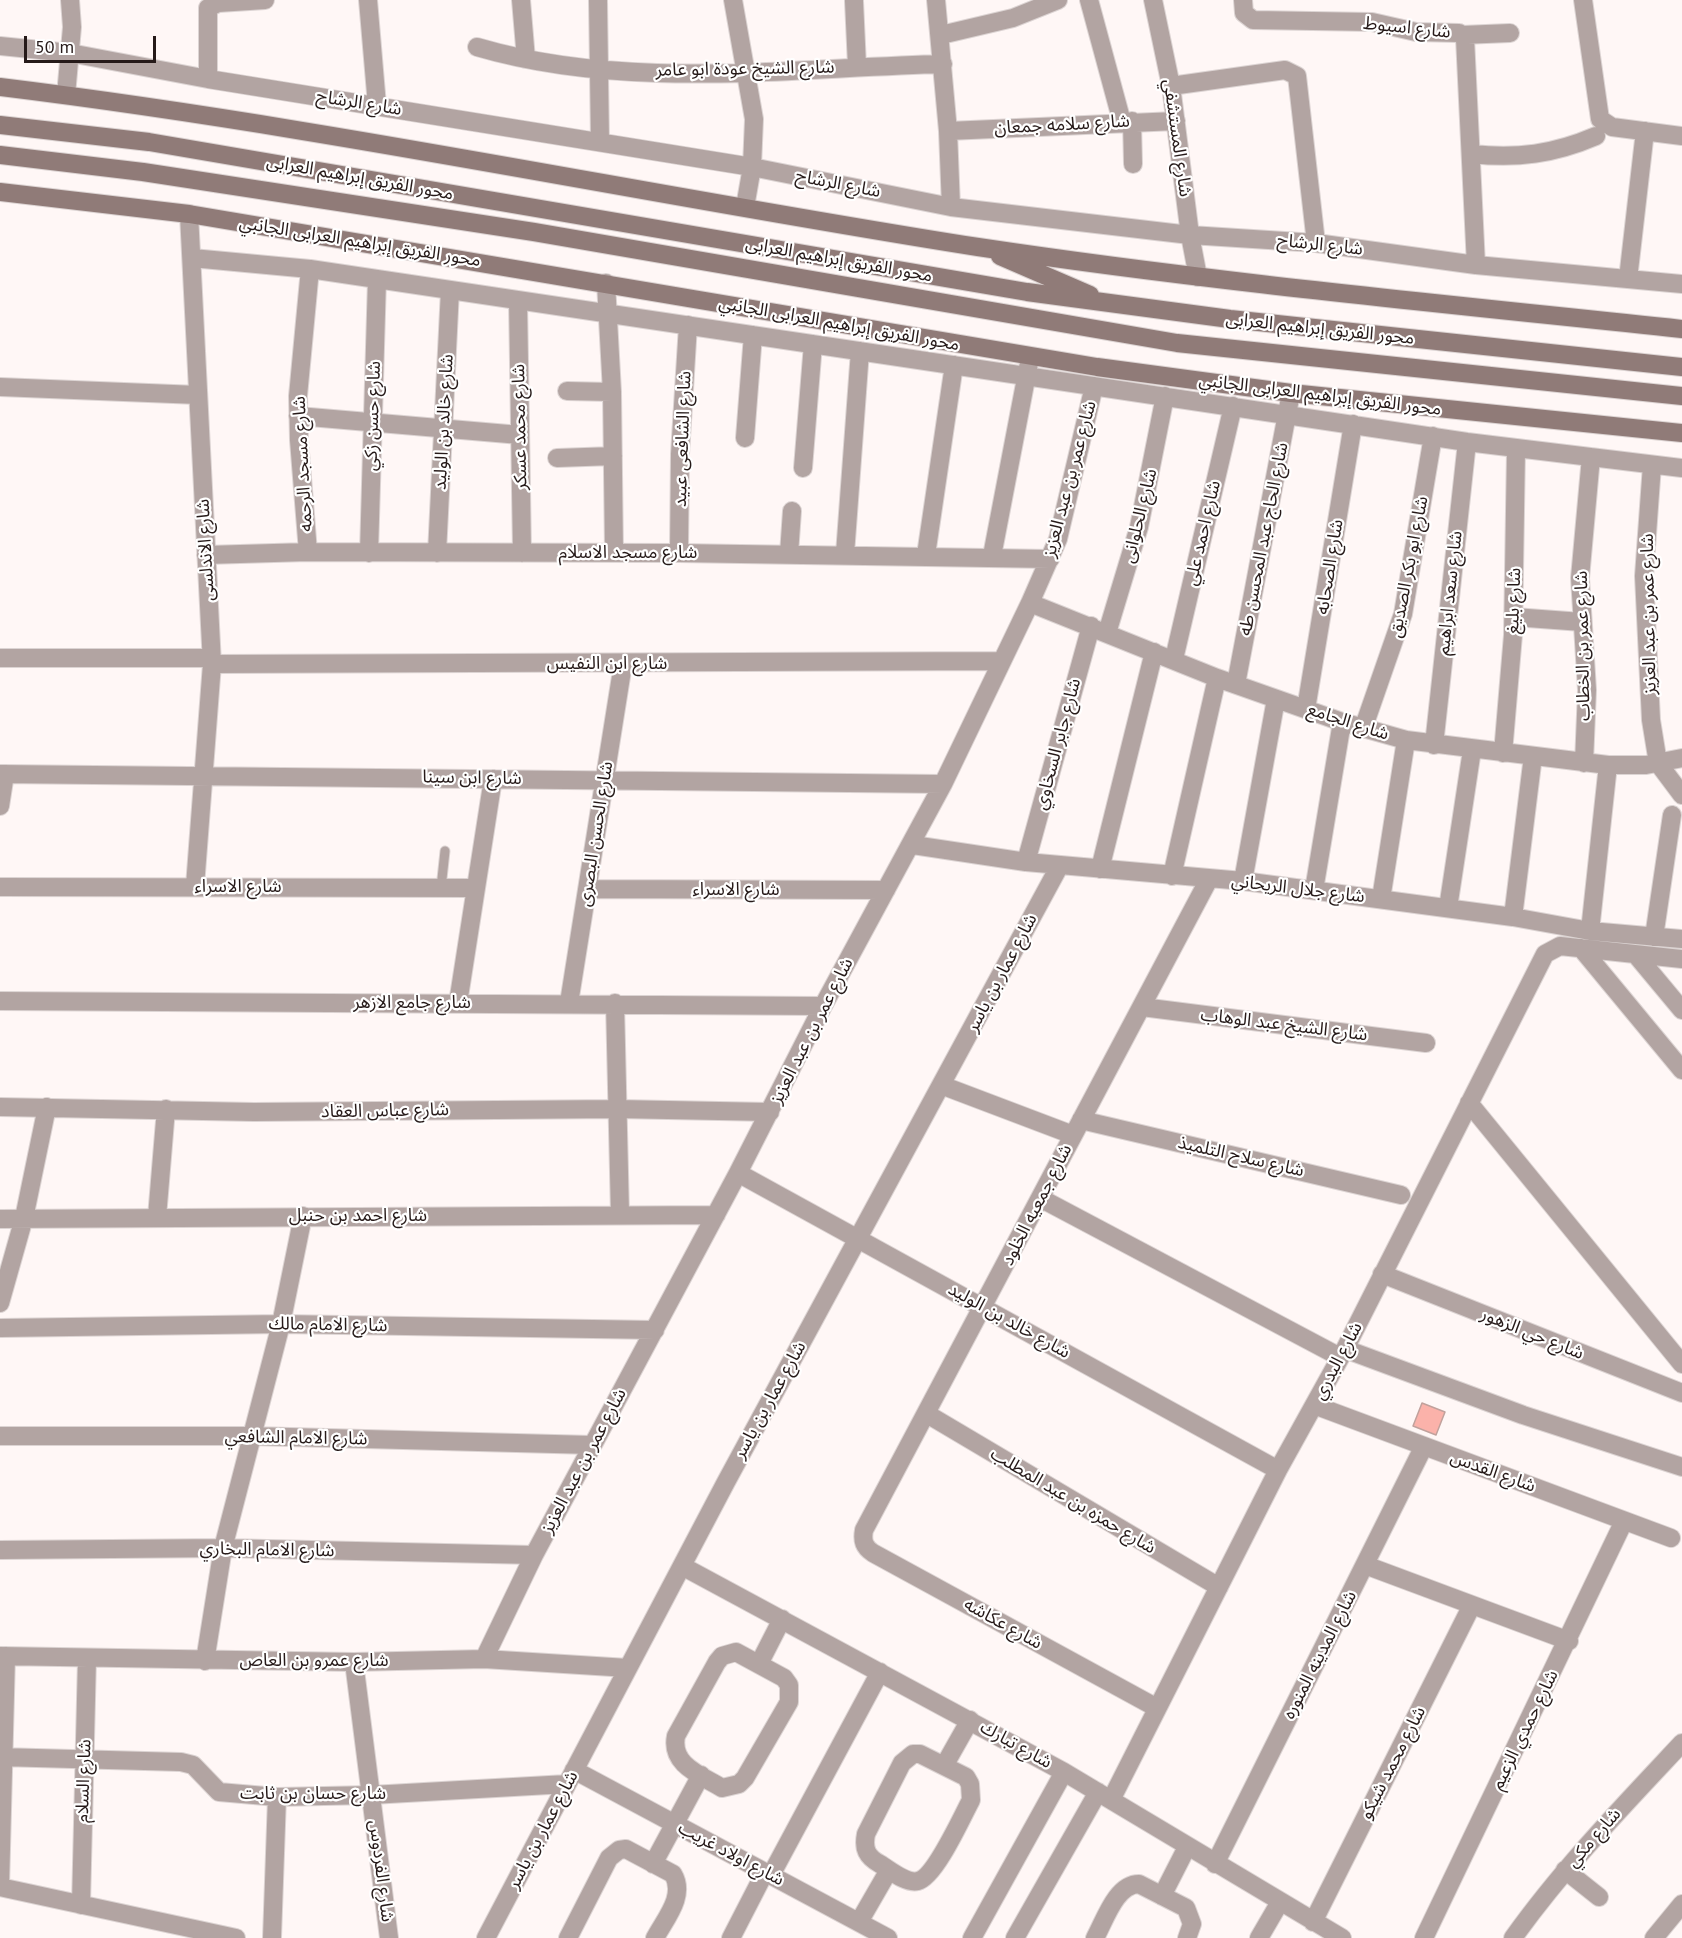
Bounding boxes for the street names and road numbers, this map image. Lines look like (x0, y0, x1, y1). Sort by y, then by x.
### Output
street label: شارع اسيوط (1362, 13, 1452, 43)
street label: شارع الشيخ عودة ابو عامر (655, 57, 835, 81)
street label: شارع المستشفي (1158, 78, 1196, 198)
street label: شارع الرشاح (315, 86, 403, 120)
street label: شارع سلامه جمعان (994, 111, 1130, 139)
street label: محور الفريق إبراهيم العرابى (265, 151, 455, 205)
street label: شارع الرشاح (794, 165, 882, 203)
street label: محور الفريق إبراهيم العرابى الجانبي (238, 212, 482, 272)
street label: شارع الرشاح (1276, 230, 1364, 260)
street label: محور الفريق إبراهيم العرابى (744, 233, 934, 287)
street label: محور الفريق إبراهيم العرابى الجانبي (717, 292, 961, 356)
street label: محور الفريق إبراهيم العرابى (1225, 308, 1415, 350)
street label: شارع خالد بن الوليد (430, 354, 458, 490)
street label: شارع حسن زكي (360, 361, 386, 471)
street label: شارع محمد عسكر (508, 364, 532, 490)
street label: محور الفريق إبراهيم العرابى الجانبي (1198, 369, 1442, 421)
street label: شارع الشافعى عبيد (670, 370, 696, 508)
street label: شارع مسجد الرحمه (289, 396, 317, 532)
street label: شارع عمر بن عبد العزيز (1039, 398, 1101, 560)
street label: شارع الحاج عبد المحسن طه (1235, 441, 1293, 637)
street label: شارع الحلوانى (1118, 467, 1162, 565)
street label: شارع احمد علي (1180, 478, 1226, 588)
street label: شارع ابو بكر الصديق (1385, 494, 1433, 640)
street label: شارع الاندلسى (193, 498, 219, 602)
street label: شارع الصحابه (1312, 518, 1348, 616)
street label: شارع سعد ابراهيم (1433, 530, 1467, 656)
street label: شارع عمر بن عبد العزيز (1637, 533, 1661, 695)
street label: شارع مسجد الاسلام (559, 542, 697, 564)
street label: شارع بليغ (1502, 567, 1526, 635)
street label: شارع عمر بن الخطاب (1571, 571, 1595, 721)
street label: شارع ابن النفيس (547, 653, 667, 675)
street label: شارع جابر السخاوي (1030, 676, 1086, 812)
street label: شارع الجامع (1304, 699, 1392, 745)
street label: شارع الحسن البصرى (574, 760, 618, 908)
street label: شارع ابن سينا (422, 766, 522, 790)
street label: شارع جلال الريحاني (1230, 870, 1366, 908)
street label: شارع الاسراء (194, 876, 282, 898)
street label: شارع الاسراء (692, 879, 780, 901)
street label: شارع عمار بن ياسر (962, 910, 1042, 1036)
street label: شارع عمر بن عبد العزيز (766, 954, 858, 1108)
street label: شارع جامع الازهر (353, 992, 471, 1014)
street label: شارع الشيخ عبد الوهاب (1199, 1004, 1369, 1046)
street label: شارع عباس العقاد (321, 1099, 449, 1123)
street label: شارع سلاح التلميذ (1176, 1132, 1306, 1182)
street label: شارع جمعيه الخلود (997, 1141, 1077, 1269)
street label: شارع احمد بن حنبل (289, 1205, 427, 1227)
street label: شارع خالد بن الوليد (944, 1279, 1074, 1363)
street label: شارع حي الزهور (1477, 1304, 1587, 1364)
street label: شارع الامام مالك (268, 1313, 388, 1337)
street label: شارع البدري (1309, 1318, 1367, 1404)
street label: شارع عمار بن ياسر (729, 1338, 811, 1462)
street label: شارع عمر بن عبد العزيز (537, 1385, 631, 1537)
street label: شارع الامام الشافعي (224, 1426, 368, 1450)
street label: شارع حمزه بن عبد المطلب (986, 1443, 1160, 1559)
street label: شارع القدس (1447, 1447, 1539, 1497)
street label: شارع الامام البخاري (199, 1538, 335, 1562)
street label: شارع المدينه المنوره (1278, 1587, 1362, 1723)
street label: شارع عكاشه (960, 1594, 1046, 1654)
street label: شارع عمرو بن العاص (239, 1650, 389, 1672)
street label: شارع حمدي الزعيم (1487, 1667, 1563, 1793)
street label: شارع محمد شيكو (1355, 1703, 1431, 1823)
street label: شارع تبارك (976, 1716, 1056, 1774)
street label: شارع السلام (72, 1739, 96, 1823)
street label: شارع عمار بن ياسر (503, 1767, 583, 1893)
street label: شارع حسان بن ثابت (240, 1783, 386, 1805)
street label: شارع مكي (1562, 1804, 1626, 1872)
street label: شارع اولاد غريب (674, 1817, 788, 1891)
street label: شارع الفردوس (364, 1819, 398, 1923)

